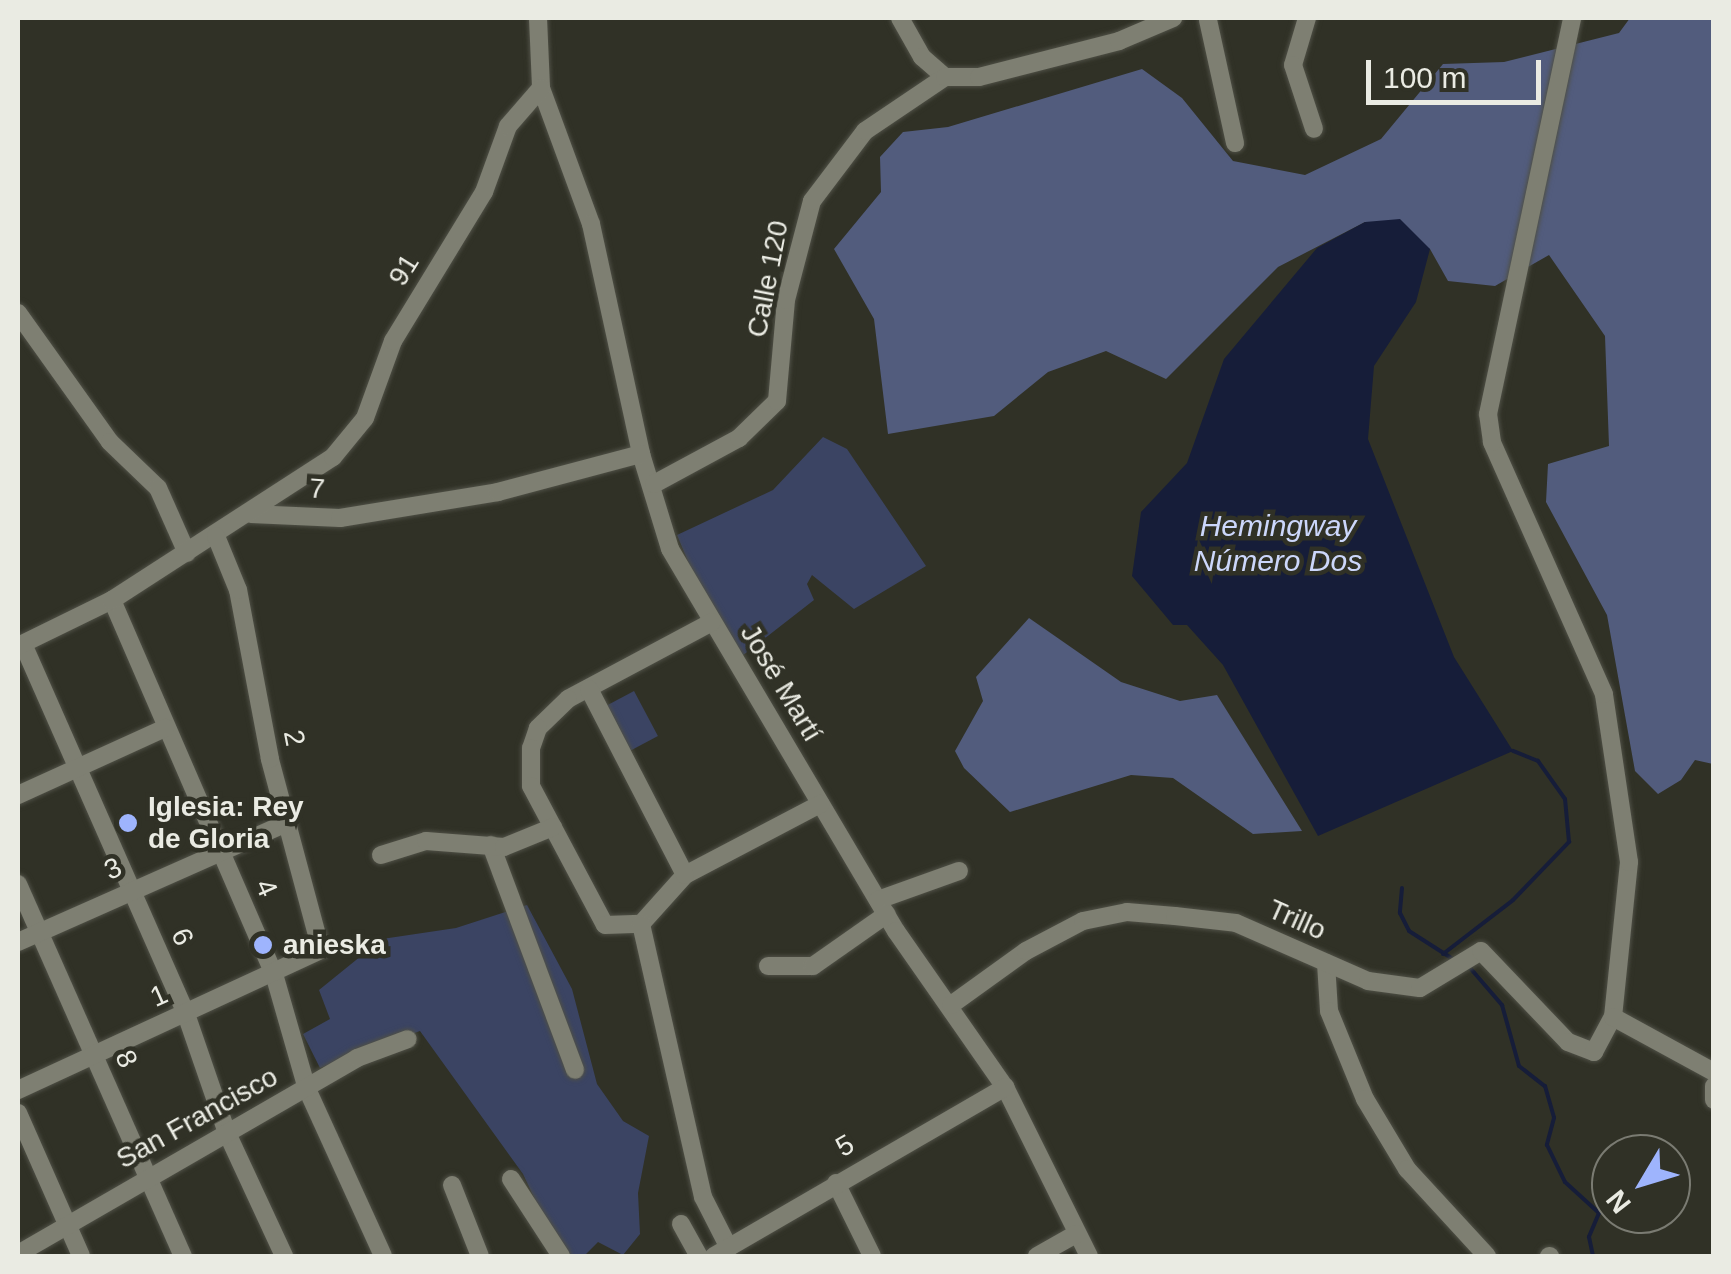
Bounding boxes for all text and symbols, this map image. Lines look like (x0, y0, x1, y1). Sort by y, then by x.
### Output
scale bar (1371, 40, 1546, 102)
text: 100 m (1383, 61, 1466, 94)
street label: Calle 120 (740, 218, 796, 340)
street label: 91 (382, 248, 426, 292)
street label: 7 (308, 472, 326, 506)
water label: Hemingway Número Dos (1194, 508, 1362, 578)
street label: José Martí (733, 618, 829, 748)
street label: 2 (276, 727, 312, 749)
place label: Iglesia: Rey de Gloria (148, 790, 304, 856)
marker: Iglesia: Rey de Gloria (117, 812, 139, 834)
street label: 3 (99, 850, 127, 888)
street label: 4 (247, 874, 285, 902)
street label: Trillo (1263, 893, 1331, 947)
street label: 6 (163, 923, 201, 951)
place label: anieska (283, 928, 386, 962)
marker: anieska (252, 934, 274, 956)
street label: 1 (145, 977, 173, 1015)
street label: 8 (107, 1045, 145, 1073)
street label: San Francisco (111, 1060, 283, 1176)
street label: 5 (830, 1128, 860, 1164)
north arrow (1591, 1134, 1691, 1234)
text: N (1600, 1184, 1637, 1219)

